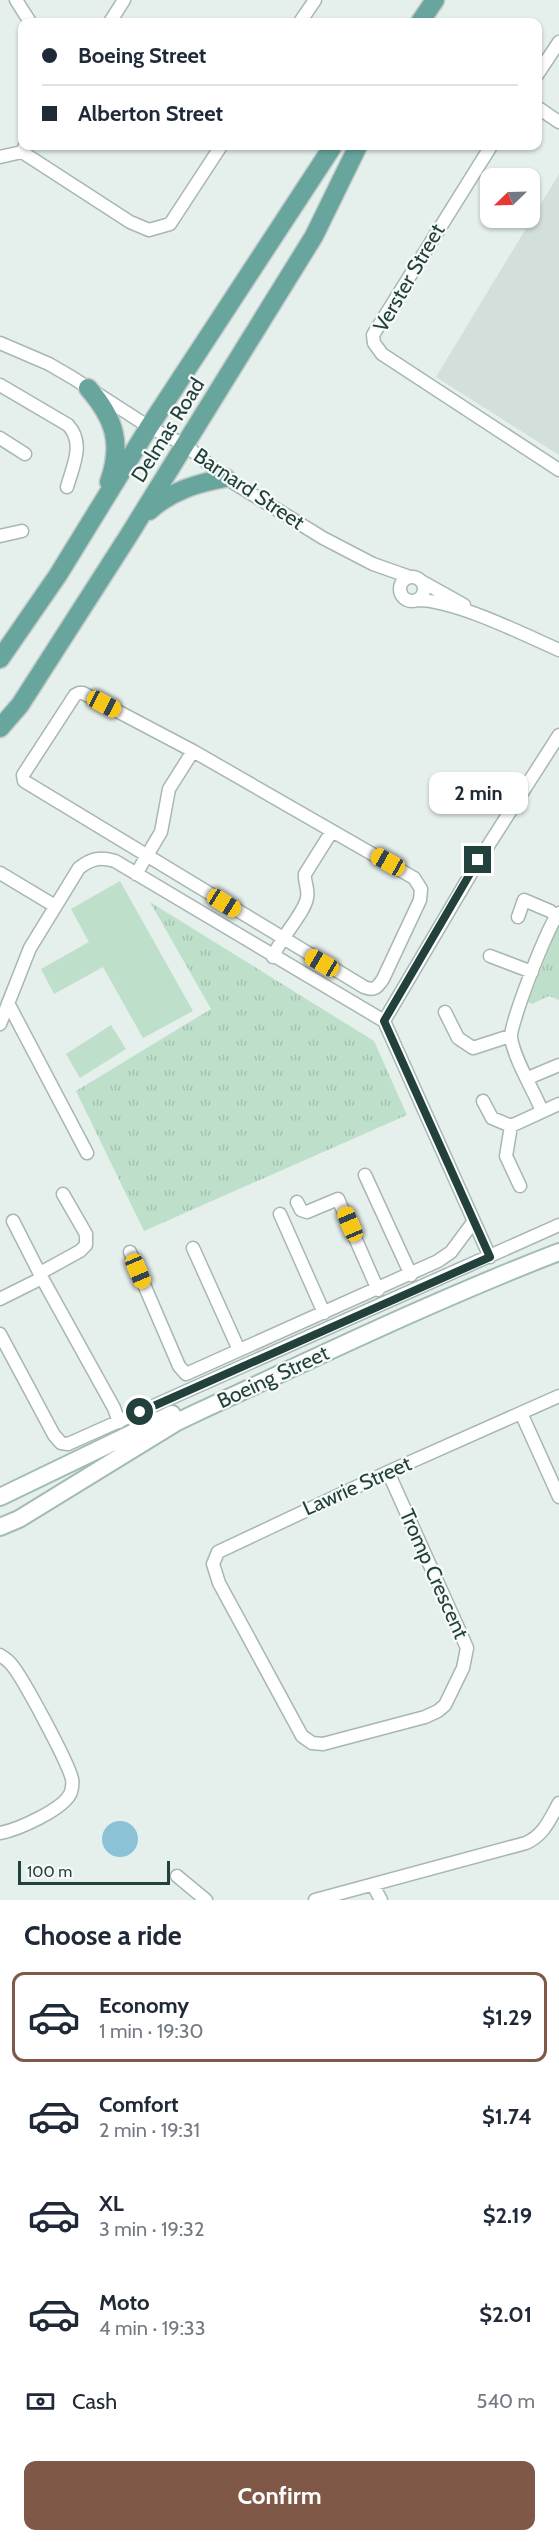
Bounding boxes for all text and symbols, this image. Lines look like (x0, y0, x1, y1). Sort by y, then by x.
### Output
text: Boeing Street (78, 42, 206, 69)
text: Alberton Street (78, 100, 223, 127)
north arrow (480, 168, 540, 228)
map controls (480, 168, 540, 228)
street label: Verster Street (368, 219, 450, 336)
street label: Delmas Road (126, 373, 210, 487)
street label: Barnard Street (189, 442, 309, 535)
car (84, 688, 124, 720)
callout: 2 min (428, 773, 528, 815)
text: 2 min (454, 781, 503, 805)
car (368, 845, 408, 879)
route end (464, 846, 491, 873)
car (204, 886, 244, 920)
car (302, 946, 342, 980)
car (335, 1204, 365, 1244)
car (123, 1251, 153, 1291)
street label: Boeing Street (213, 1340, 333, 1413)
route start (126, 1398, 153, 1425)
street label: Lawrie Street (299, 1451, 415, 1521)
street label: Tromp Crescent (395, 1505, 474, 1643)
scale bar (18, 1858, 170, 1886)
text: 100 m (27, 1862, 72, 1881)
text: Choose a ride (24, 1919, 182, 1952)
icon: car (27, 1990, 81, 2044)
text: Economy (99, 1992, 189, 2019)
text: $1.29 (482, 2004, 532, 2031)
text: 1 min · 19:30 (99, 2019, 204, 2043)
icon: car (27, 2089, 81, 2143)
text: Comfort (99, 2091, 178, 2118)
text: $1.74 (482, 2103, 532, 2130)
text: 2 min · 19:31 (99, 2118, 200, 2142)
icon: car (27, 2188, 81, 2242)
text: XL (99, 2190, 124, 2217)
text: $2.19 (483, 2202, 532, 2229)
text: 3 min · 19:32 (99, 2217, 204, 2241)
icon: car (27, 2287, 81, 2341)
text: Moto (99, 2289, 150, 2316)
text: $2.01 (479, 2301, 532, 2328)
text: 4 min · 19:33 (99, 2316, 205, 2340)
icon: cash (24, 2385, 57, 2418)
text: Cash (72, 2388, 117, 2415)
text: 540 m (477, 2389, 535, 2413)
button: Confirm (24, 2461, 535, 2530)

